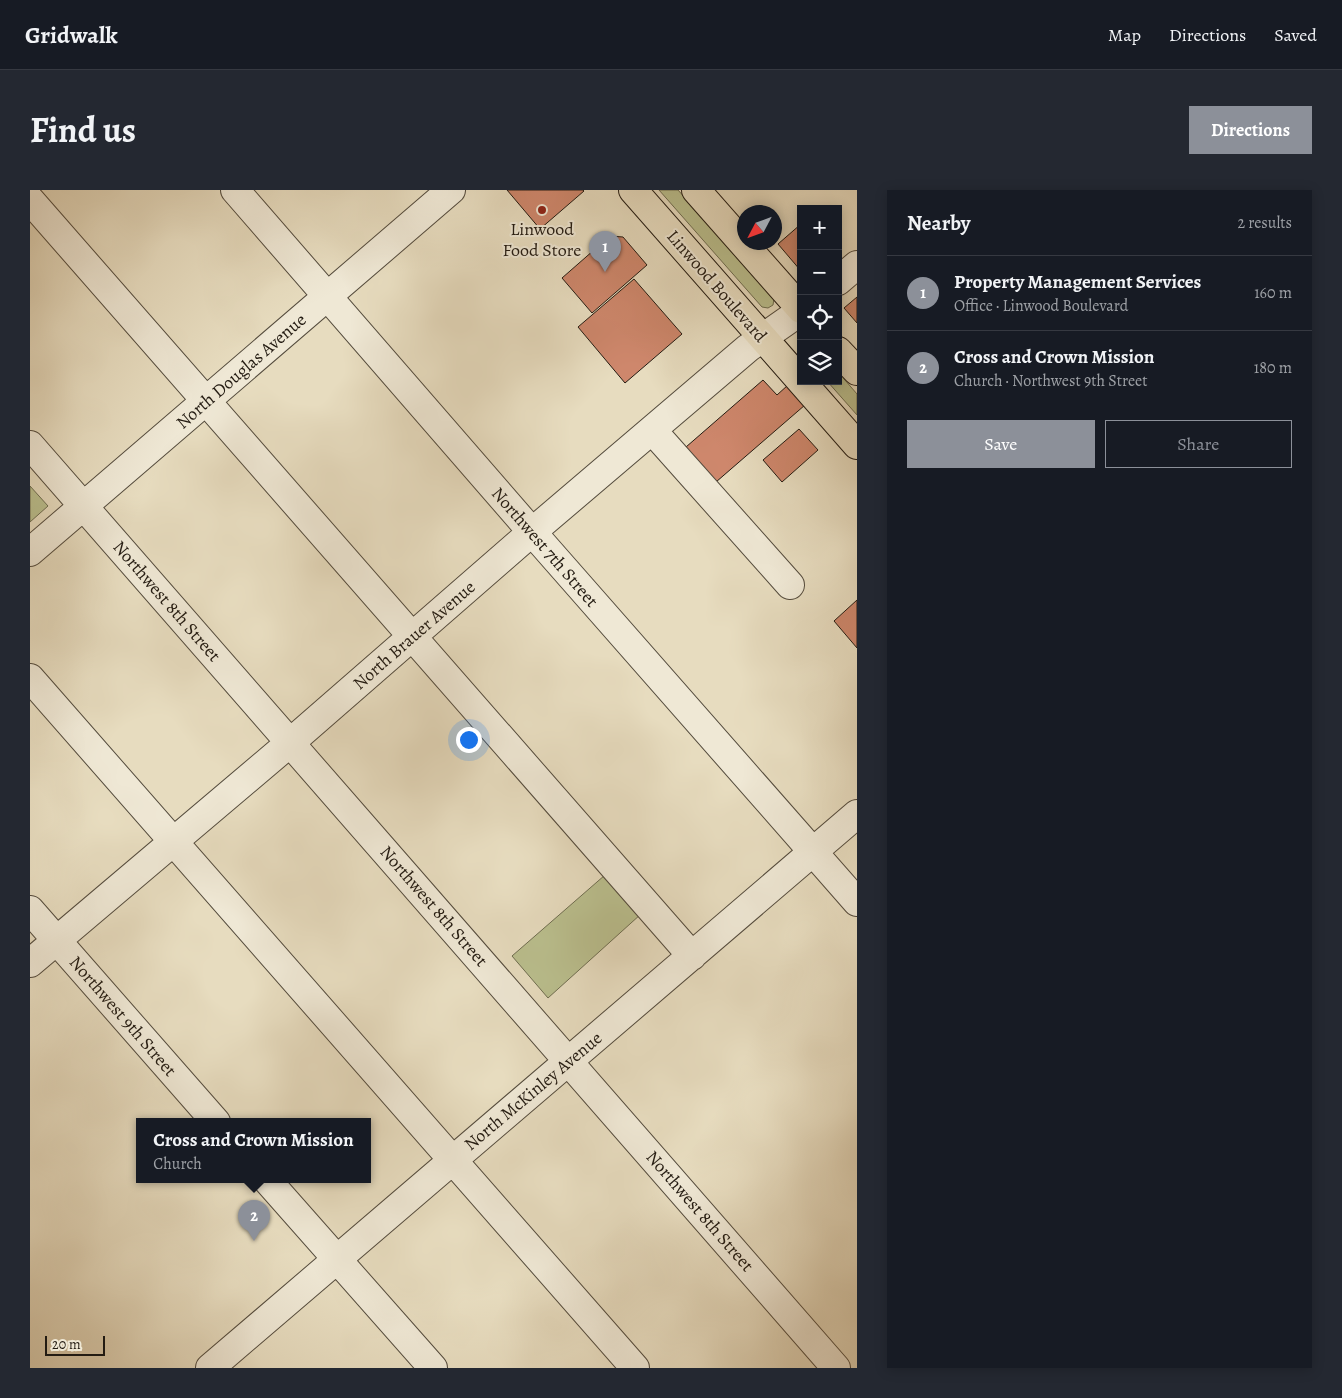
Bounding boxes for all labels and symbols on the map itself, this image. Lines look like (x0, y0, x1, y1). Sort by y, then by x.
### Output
marker: Linwood Food Store (536, 204, 548, 216)
north arrow (737, 205, 782, 250)
place label: Linwood Food Store (503, 217, 581, 262)
street label: Linwood Boulevard (662, 225, 773, 348)
pin: 1 (589, 231, 621, 272)
street label: North Douglas Avenue (171, 308, 311, 434)
street label: Northwest 7th Street (486, 482, 604, 612)
street label: Northwest 8th Street (108, 535, 226, 667)
street label: North Brauer Avenue (348, 575, 480, 695)
your location (456, 727, 482, 753)
street label: Northwest 8th Street (375, 840, 493, 972)
street label: Northwest 9th Street (64, 951, 182, 1081)
street label: North McKinley Avenue (459, 1026, 607, 1156)
street label: Northwest 8th Street (641, 1145, 759, 1277)
pin: 2 (238, 1200, 270, 1241)
scale bar (45, 1333, 105, 1356)

